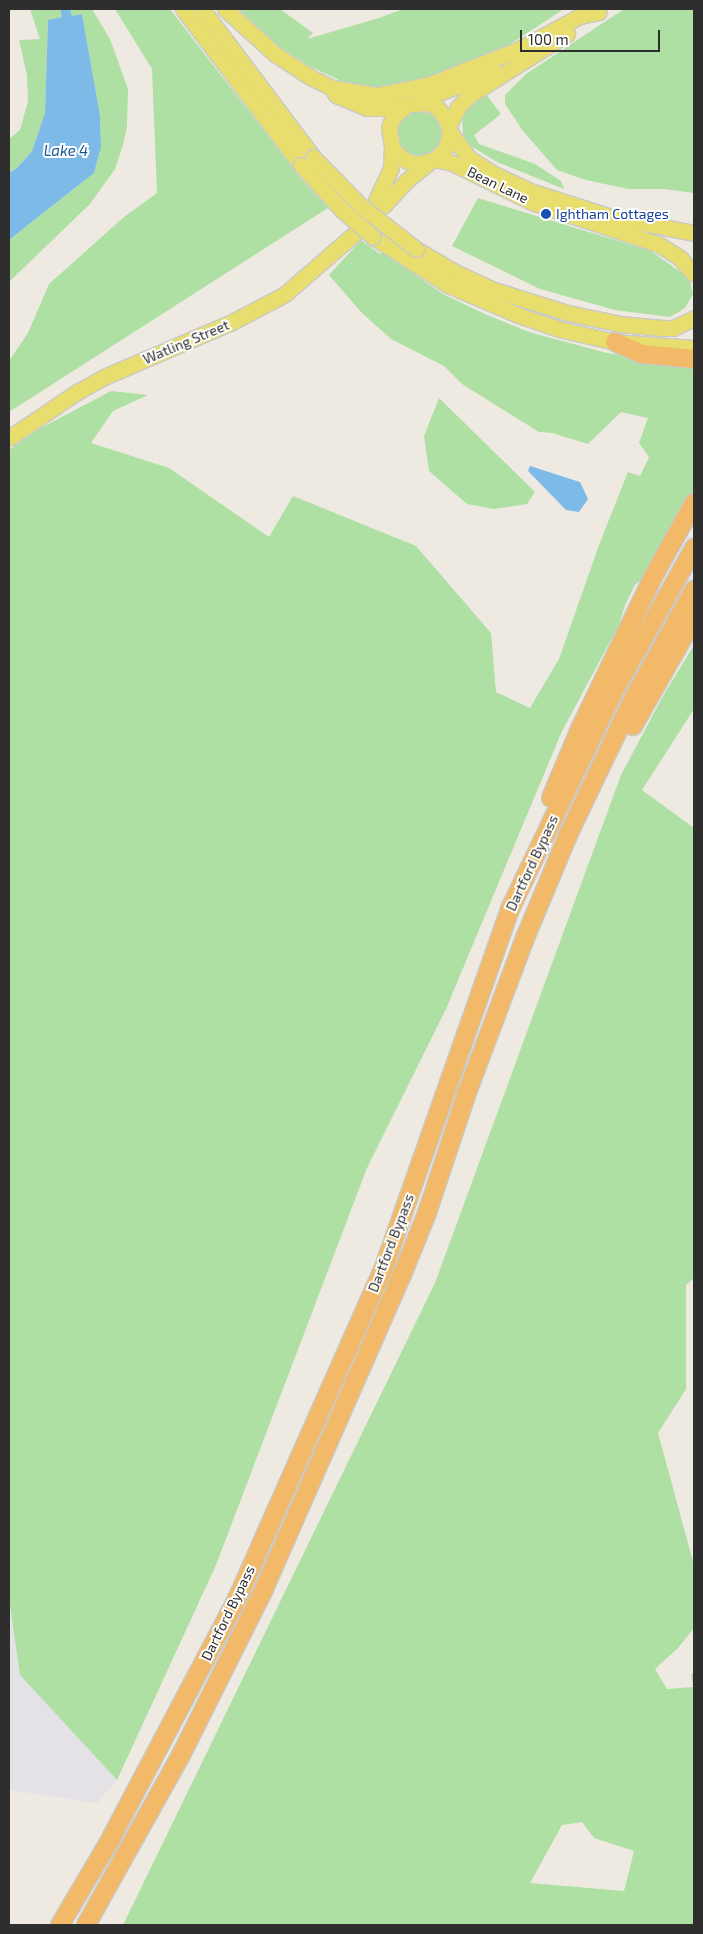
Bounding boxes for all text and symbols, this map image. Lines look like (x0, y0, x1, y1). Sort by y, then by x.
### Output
scale bar (523, 20, 663, 52)
text: 100 m (528, 30, 569, 48)
water label: Lake 4 (44, 142, 88, 160)
street label: Bean Lane (465, 163, 531, 207)
place label: Ightham Cottages (556, 206, 669, 222)
marker: Ightham Cottages (540, 208, 552, 220)
street label: Watling Street (140, 316, 232, 368)
street label: Dartford Bypass (502, 812, 562, 914)
street label: Dartford Bypass (365, 1192, 417, 1294)
street label: Dartford Bypass (198, 1563, 258, 1663)

